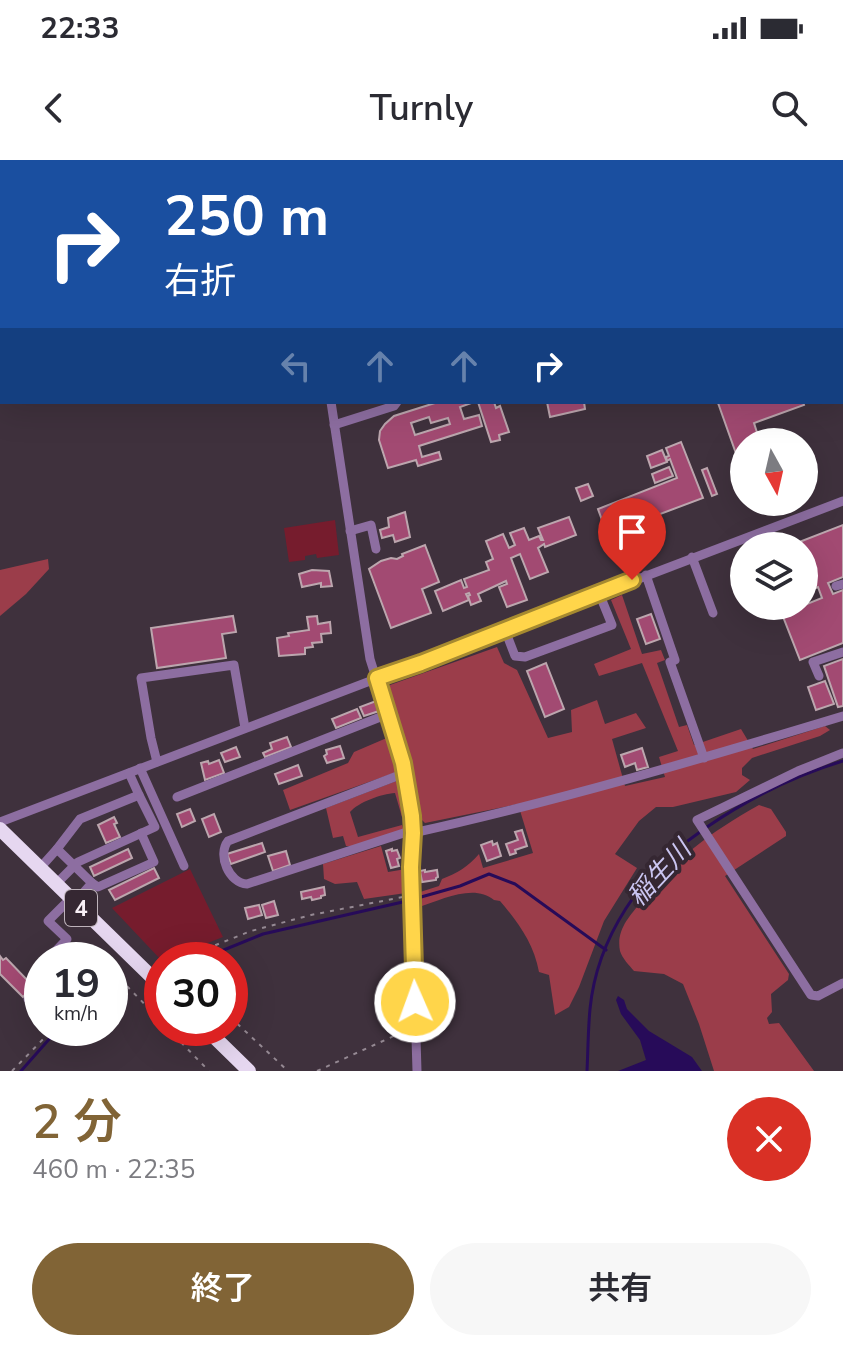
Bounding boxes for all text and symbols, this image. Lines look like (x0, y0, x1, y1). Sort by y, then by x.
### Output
text: 22:33 (40, 8, 119, 49)
text: Turnly (370, 84, 473, 133)
icon: back (32, 86, 76, 130)
icon: search (767, 86, 811, 130)
text: 250 m (164, 178, 329, 255)
icon: right (32, 192, 136, 296)
text: 右折 (164, 257, 236, 306)
icon: left (274, 344, 318, 388)
icon: ahead (358, 344, 402, 388)
icon: ahead (442, 344, 486, 388)
icon: right (526, 344, 570, 388)
north arrow (730, 428, 818, 516)
map controls (730, 428, 818, 620)
pin (598, 498, 666, 580)
icon: arrive (610, 510, 654, 554)
button: layers (730, 532, 818, 620)
water label: 稲生川 (620, 831, 701, 914)
road number: 4 (65, 890, 97, 926)
speed limit sign: 30 (144, 942, 248, 1046)
text: 19 (52, 957, 100, 1011)
position arrow (373, 960, 457, 1044)
text: km/h (54, 1000, 98, 1027)
text: 2 分 (32, 1089, 121, 1155)
button: close (727, 1097, 811, 1181)
text: 460 m · 22:35 (32, 1152, 195, 1187)
button: 終了 (32, 1243, 414, 1335)
button: 共有 (430, 1243, 811, 1335)

